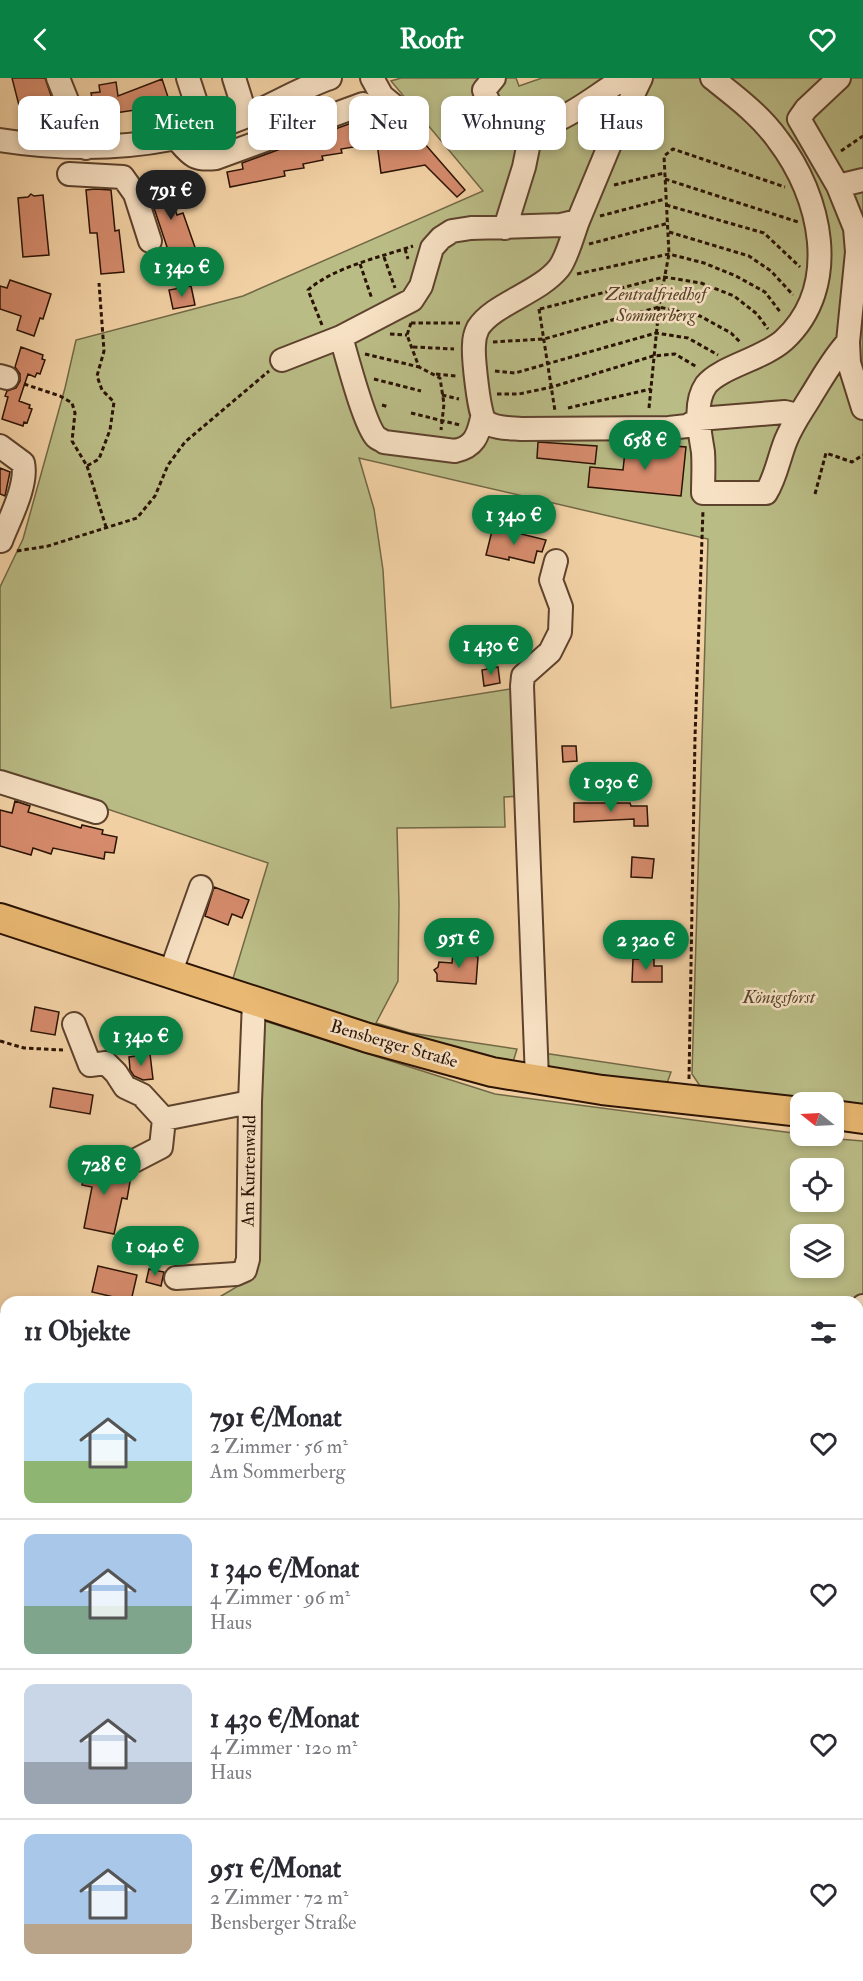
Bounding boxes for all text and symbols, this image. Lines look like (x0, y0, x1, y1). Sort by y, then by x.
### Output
icon: back (24, 23, 57, 56)
text: Roofr (400, 23, 463, 56)
icon: heart (806, 23, 839, 56)
chip: Kaufen (18, 96, 120, 150)
chip: Mieten (132, 96, 236, 150)
chip: Filter (248, 96, 337, 150)
chip: Neu (349, 96, 429, 150)
chip: Wohnung (441, 96, 566, 150)
chip: Haus (578, 96, 664, 150)
pin: 791 € (129, 170, 213, 221)
text: 791 € (150, 177, 192, 202)
pin: 1 340 € (127, 247, 237, 298)
text: 1 340 € (154, 254, 210, 279)
park label: Zentralfriedhof Sommerberg (605, 283, 711, 327)
pin: 658 € (603, 420, 687, 471)
text: 658 € (623, 427, 667, 452)
pin: 1 340 € (459, 495, 569, 546)
text: 1 340 € (486, 502, 542, 527)
pin: 1 430 € (436, 625, 546, 676)
text: 1 430 € (463, 632, 519, 657)
pin: 1 030 € (556, 762, 666, 813)
text: 1 030 € (583, 769, 639, 794)
pin: 951 € (417, 918, 501, 969)
pin: 2 320 € (591, 920, 701, 971)
text: 951 € (438, 925, 480, 950)
text: 2 320 € (617, 927, 675, 952)
park label: Königsforst (742, 986, 816, 1009)
street label: Bensberger Straße (327, 1015, 461, 1073)
pin: 1 340 € (86, 1016, 196, 1067)
text: 1 340 € (113, 1023, 169, 1048)
north arrow (790, 1092, 844, 1146)
map controls (790, 1092, 844, 1278)
street label: Am Kurtenwald (237, 1115, 261, 1228)
pin: 728 € (62, 1145, 146, 1196)
text: 728 € (82, 1152, 126, 1177)
button: locate (790, 1158, 844, 1212)
button: layers (790, 1224, 844, 1278)
pin: 1 040 € (100, 1226, 210, 1277)
text: 1 040 € (126, 1233, 184, 1258)
text: 11 Objekte (24, 1316, 130, 1348)
icon: filters (807, 1316, 840, 1349)
text: 791 €/Monat (210, 1402, 342, 1434)
icon: home (72, 1407, 144, 1479)
icon: heart (807, 1427, 840, 1460)
text: 2 Zimmer · 56 m² (210, 1434, 348, 1459)
text: Am Sommerberg (210, 1459, 345, 1484)
text: 1 340 €/Monat (210, 1553, 359, 1585)
icon: home (72, 1558, 144, 1630)
icon: heart (807, 1578, 840, 1611)
text: 4 Zimmer · 96 m² (210, 1585, 350, 1610)
text: Haus (210, 1610, 252, 1635)
text: 1 430 €/Monat (210, 1703, 359, 1735)
icon: home (72, 1708, 144, 1780)
icon: heart (807, 1728, 840, 1761)
text: 4 Zimmer · 120 m² (210, 1735, 357, 1760)
text: Haus (210, 1760, 252, 1785)
text: 951 €/Monat (210, 1853, 341, 1885)
icon: home (72, 1858, 144, 1930)
icon: heart (807, 1878, 840, 1911)
text: 2 Zimmer · 72 m² (210, 1885, 348, 1910)
text: Bensberger Straße (210, 1910, 356, 1935)

